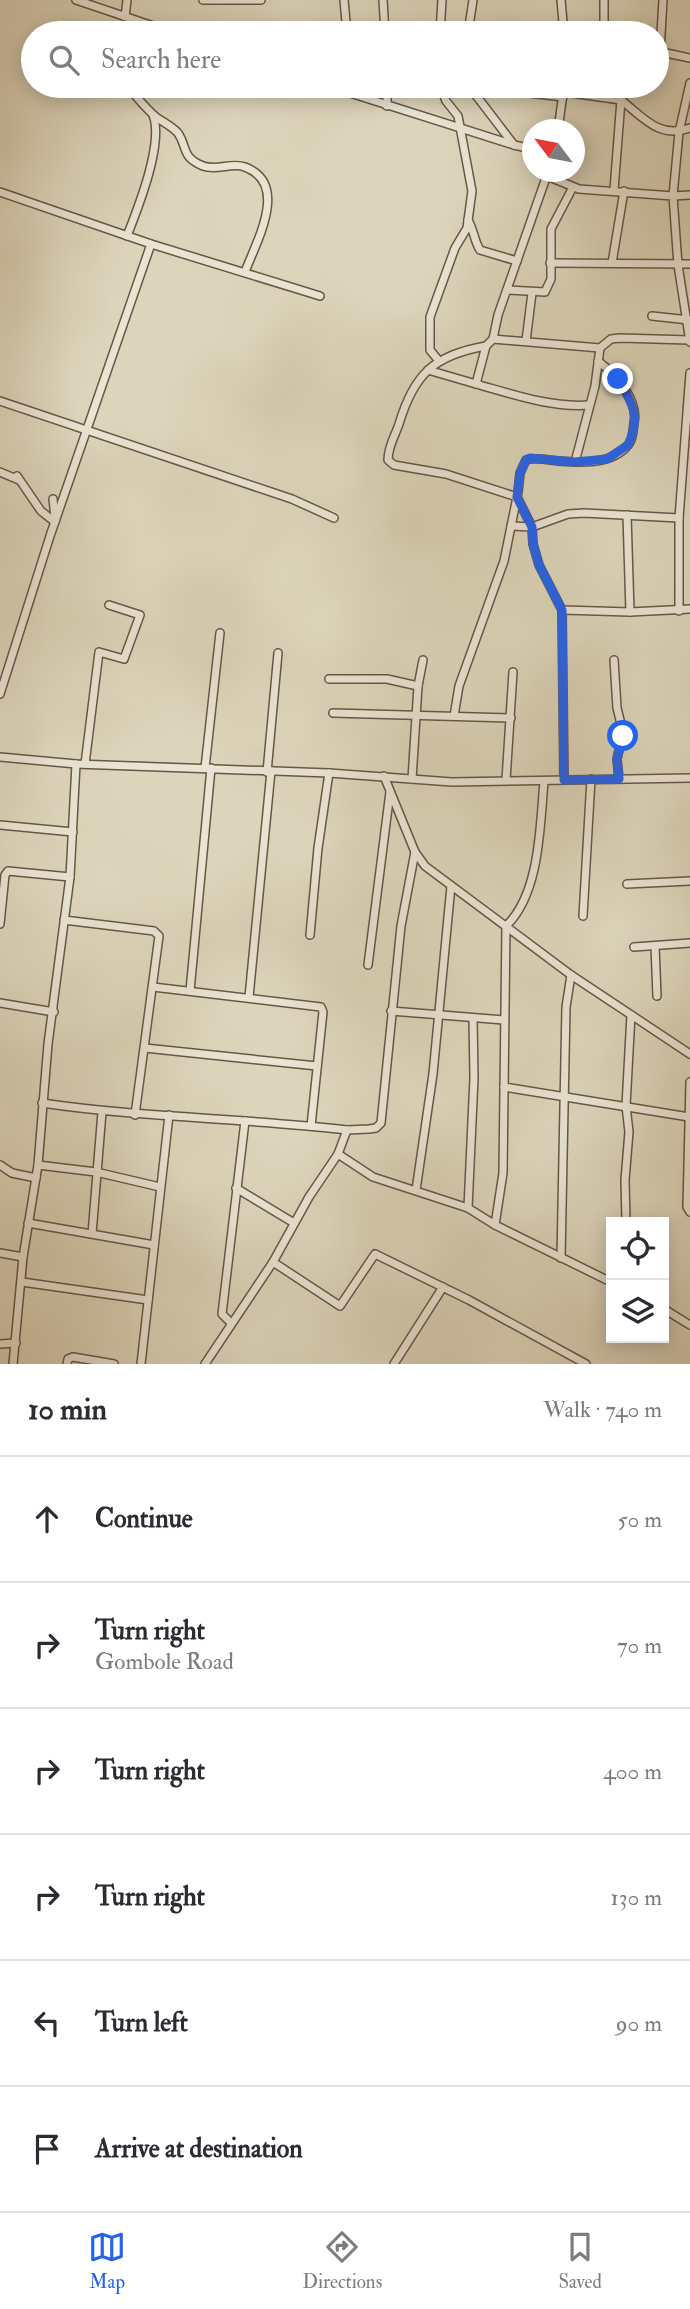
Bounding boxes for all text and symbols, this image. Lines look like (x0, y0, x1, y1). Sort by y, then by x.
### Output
search box (21, 21, 669, 98)
icon: search (45, 41, 83, 79)
text: Search here (101, 44, 221, 76)
north arrow (522, 119, 585, 182)
route end (602, 363, 633, 394)
route start (607, 720, 638, 751)
map controls (606, 1217, 669, 1343)
button: locate (606, 1217, 669, 1280)
button: layers (606, 1280, 669, 1343)
text: 10 min (28, 1391, 107, 1428)
text: Walk · 740 m (543, 1395, 662, 1424)
icon: ahead (28, 1500, 66, 1538)
text: Continue (95, 1503, 193, 1535)
text: 50 m (618, 1505, 662, 1534)
text: Turn right (95, 1615, 205, 1647)
icon: right (28, 1626, 66, 1664)
text: 70 m (617, 1631, 662, 1660)
text: Gombole Road (95, 1647, 234, 1676)
icon: right (28, 1752, 66, 1790)
text: Turn right (95, 1755, 205, 1787)
text: 400 m (603, 1757, 662, 1786)
icon: right (28, 1878, 66, 1916)
text: Turn right (95, 1881, 205, 1913)
text: 130 m (610, 1883, 662, 1912)
icon: left (28, 2004, 66, 2042)
text: Turn left (95, 2007, 188, 2039)
text: 90 m (616, 2009, 662, 2038)
icon: arrive (28, 2130, 66, 2168)
text: Arrive at destination (95, 2133, 303, 2165)
tab: Map (88, 2228, 126, 2294)
tab: Directions (302, 2228, 382, 2294)
tab: Saved (558, 2228, 602, 2294)

